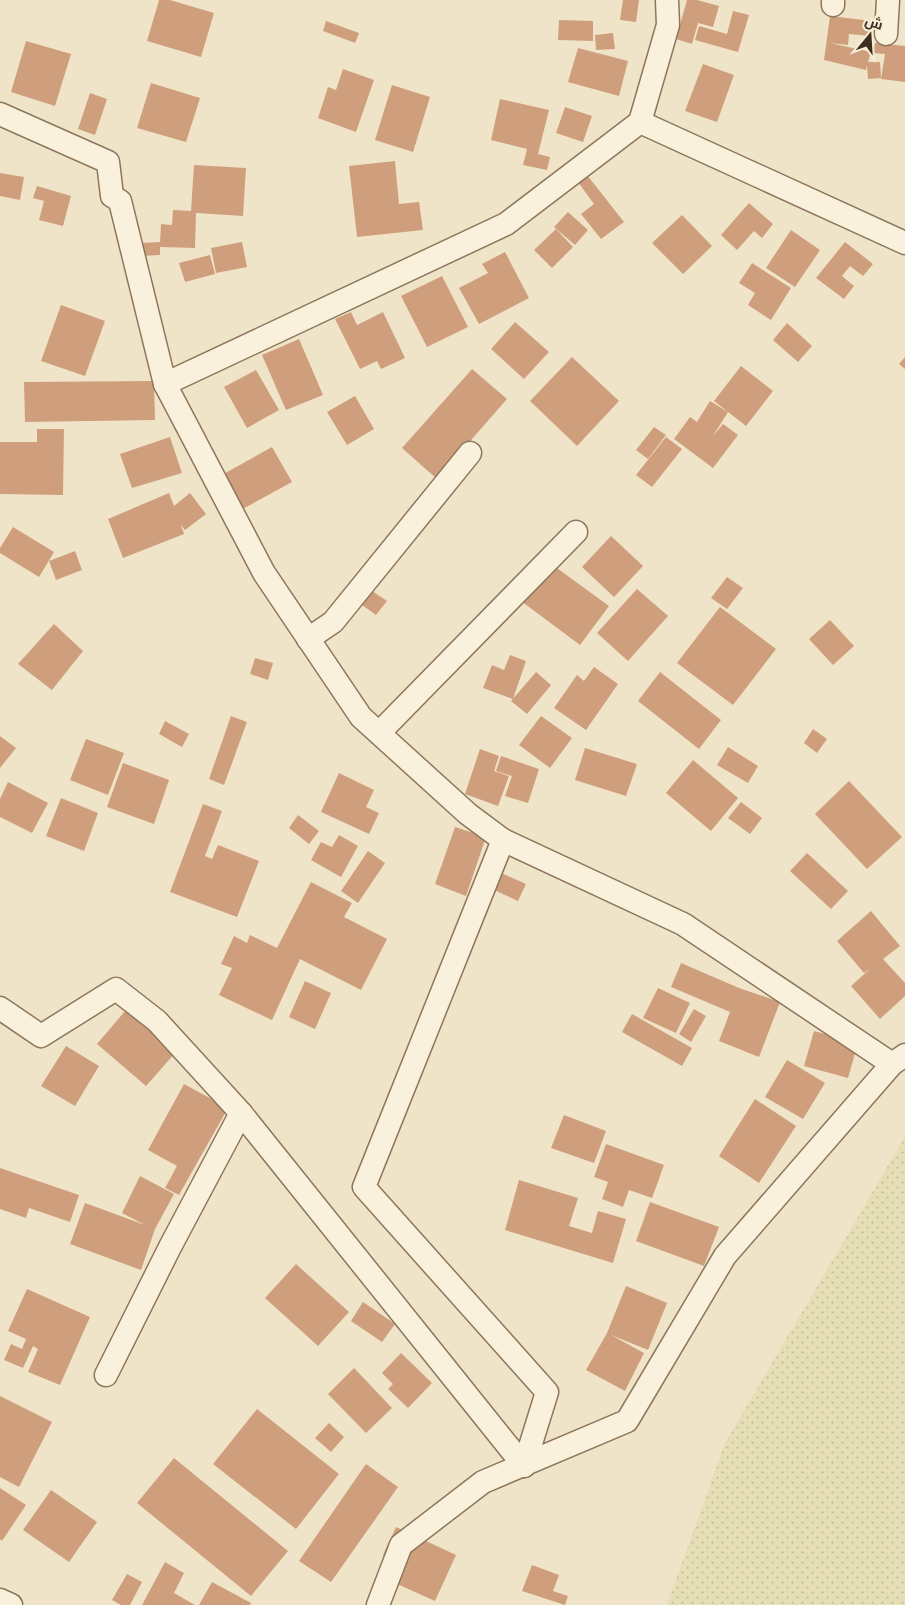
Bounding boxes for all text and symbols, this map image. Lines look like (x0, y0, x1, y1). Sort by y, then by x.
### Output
north arrow (845, 10, 895, 60)
text: ش (862, 10, 886, 35)

